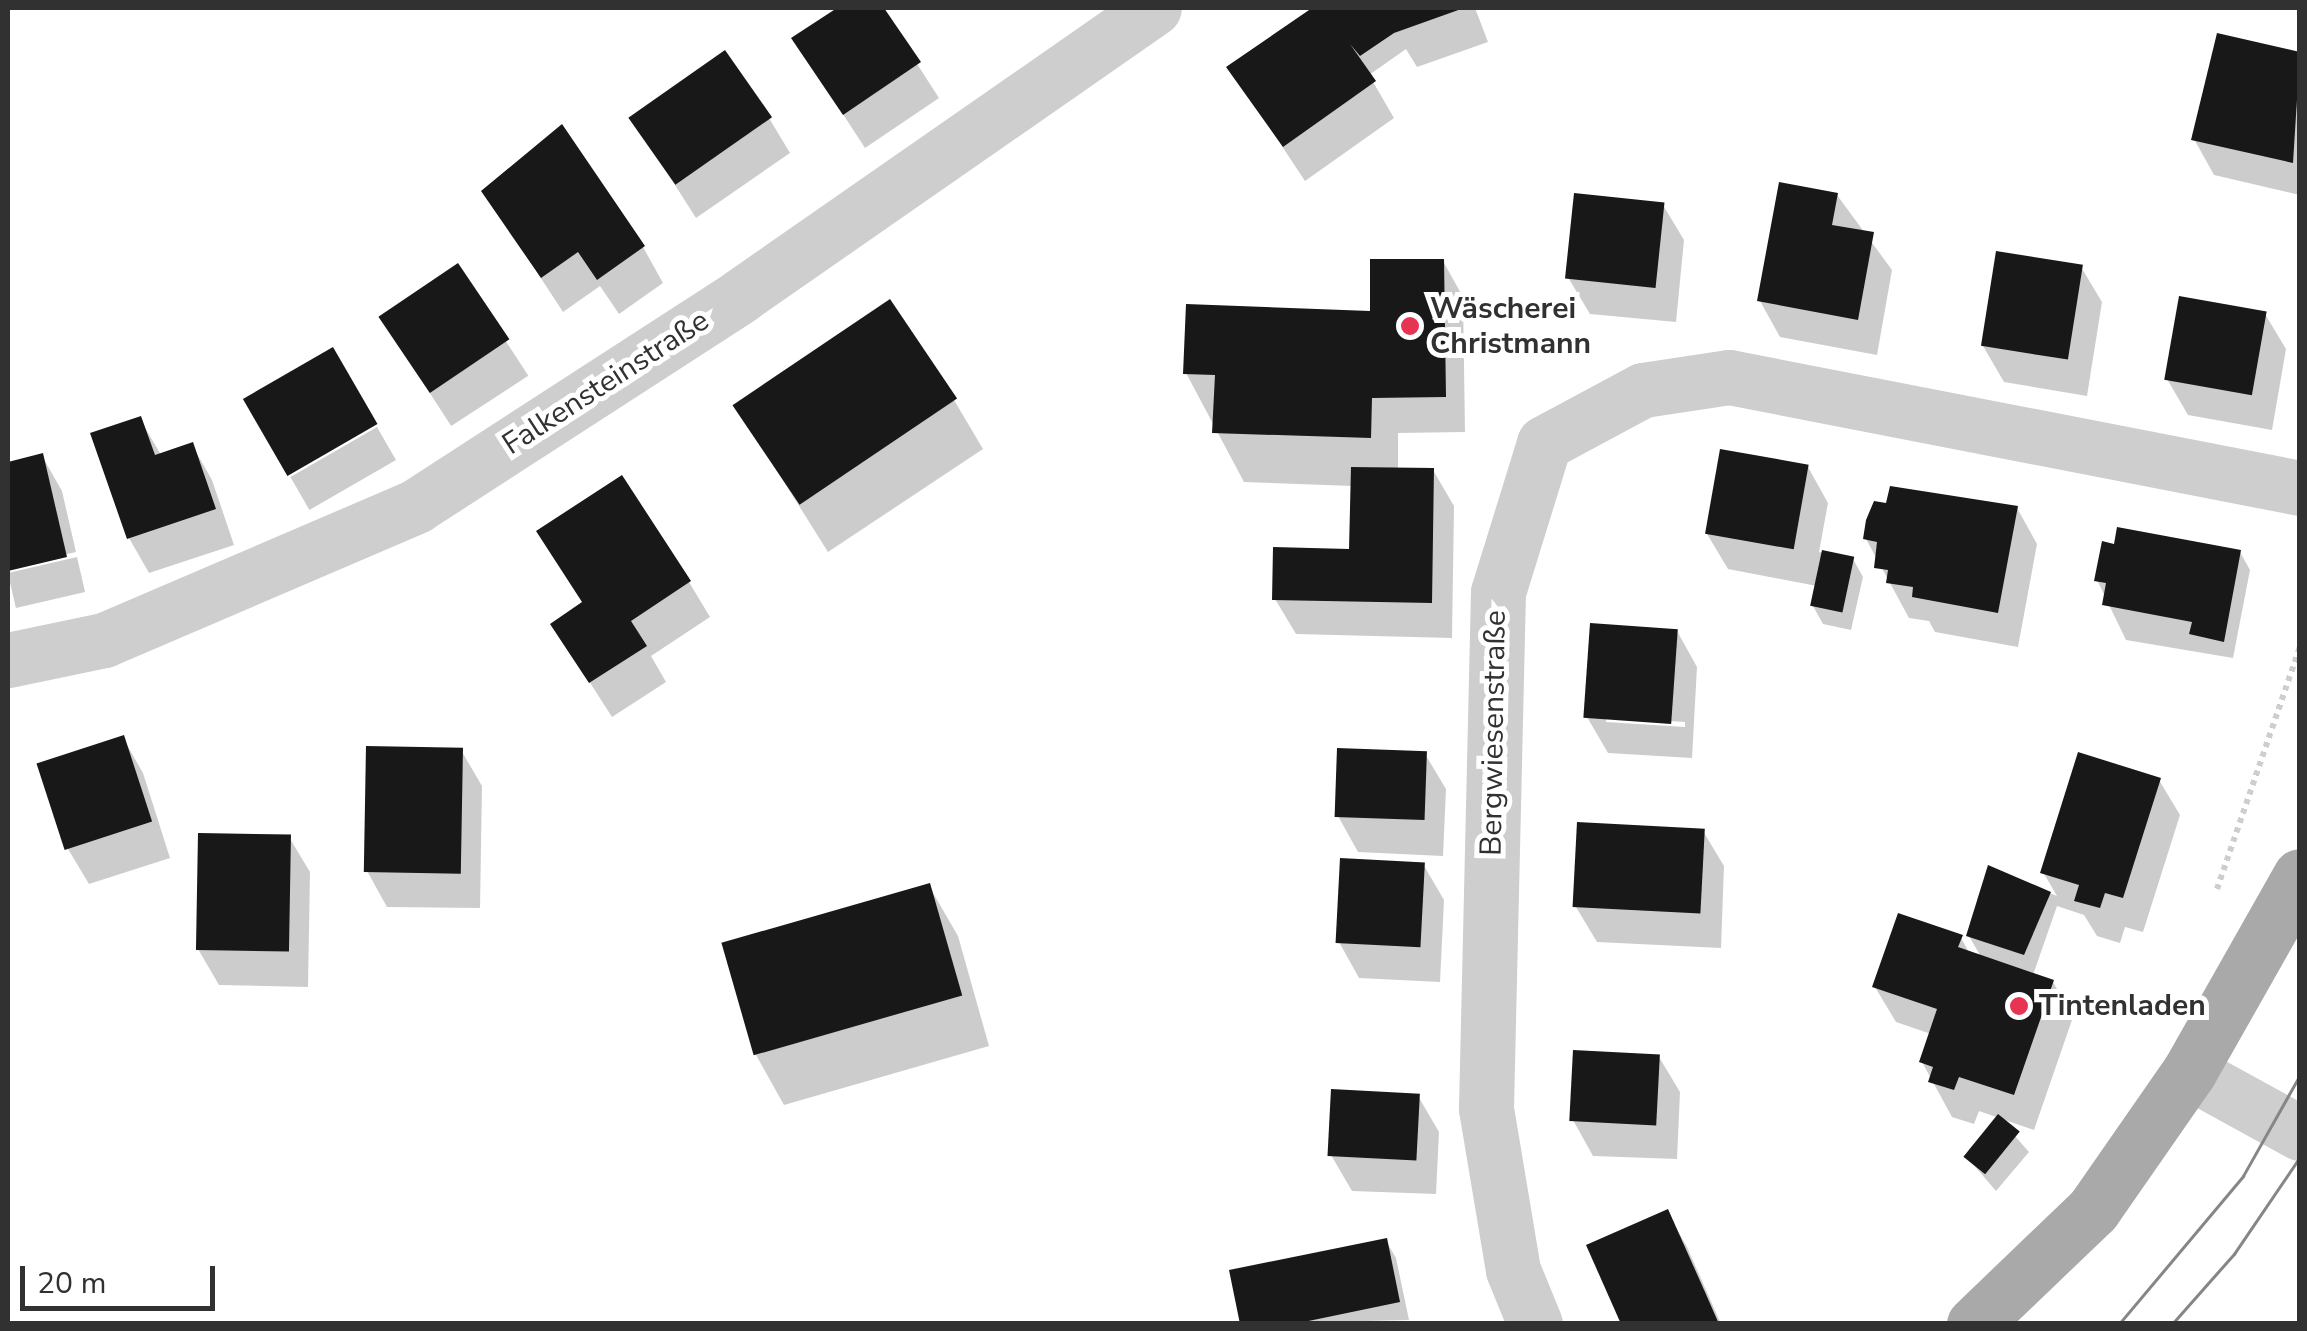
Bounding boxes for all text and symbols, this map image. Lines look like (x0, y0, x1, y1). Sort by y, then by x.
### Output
place label: Wäscherei Christmann (1430, 291, 1591, 362)
street label: Falkensteinstraße (496, 303, 716, 463)
marker: Wäscherei Christmann (1399, 315, 1421, 337)
street label: Bergwiesenstraße (1474, 610, 1514, 856)
place label: Tintenladen (2039, 988, 2206, 1024)
marker: Tintenladen (2008, 995, 2030, 1017)
scale bar (25, 1246, 220, 1308)
text: 20 m (37, 1263, 106, 1304)

